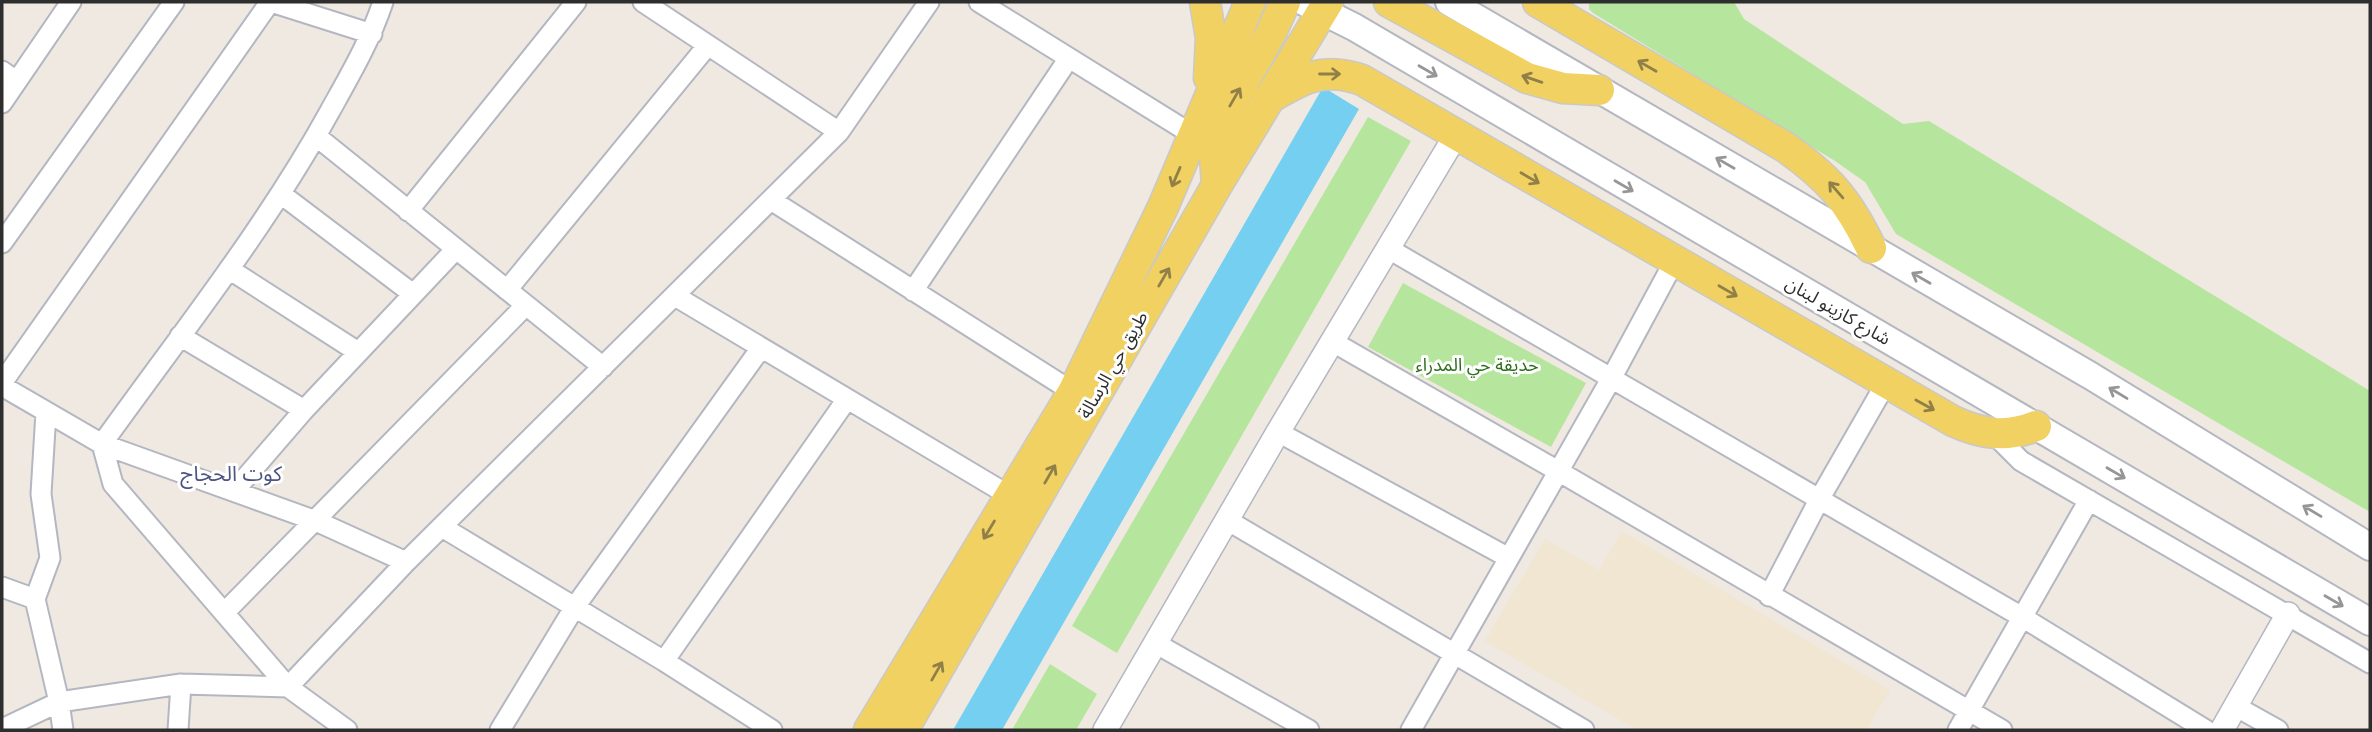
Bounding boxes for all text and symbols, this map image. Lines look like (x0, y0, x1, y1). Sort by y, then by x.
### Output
one-way arrow (1637, 59, 1657, 73)
one-way arrow (1418, 64, 1438, 78)
one-way arrow (1318, 67, 1341, 81)
one-way arrow (1522, 72, 1544, 84)
one-way arrow (1228, 87, 1242, 107)
one-way arrow (1715, 156, 1736, 169)
one-way arrow (1168, 166, 1181, 188)
one-way arrow (1520, 171, 1540, 185)
one-way arrow (1614, 179, 1634, 193)
one-way arrow (1828, 182, 1844, 200)
one-way arrow (1157, 267, 1171, 287)
street label: شارع كازينو لبنان (1780, 270, 1896, 353)
one-way arrow (1912, 271, 1932, 285)
one-way arrow (1717, 284, 1737, 298)
street label: طريق حي الرسالة (1072, 306, 1154, 424)
park label: حديقة حي المدراء (1415, 352, 1539, 378)
one-way arrow (2108, 385, 2128, 399)
one-way arrow (1914, 398, 1934, 412)
district label: كوت الحجاج (180, 459, 282, 489)
one-way arrow (1044, 464, 1057, 485)
one-way arrow (2106, 466, 2126, 480)
one-way arrow (2303, 504, 2322, 519)
one-way arrow (982, 519, 996, 539)
one-way arrow (2323, 594, 2343, 608)
one-way arrow (931, 661, 944, 682)

